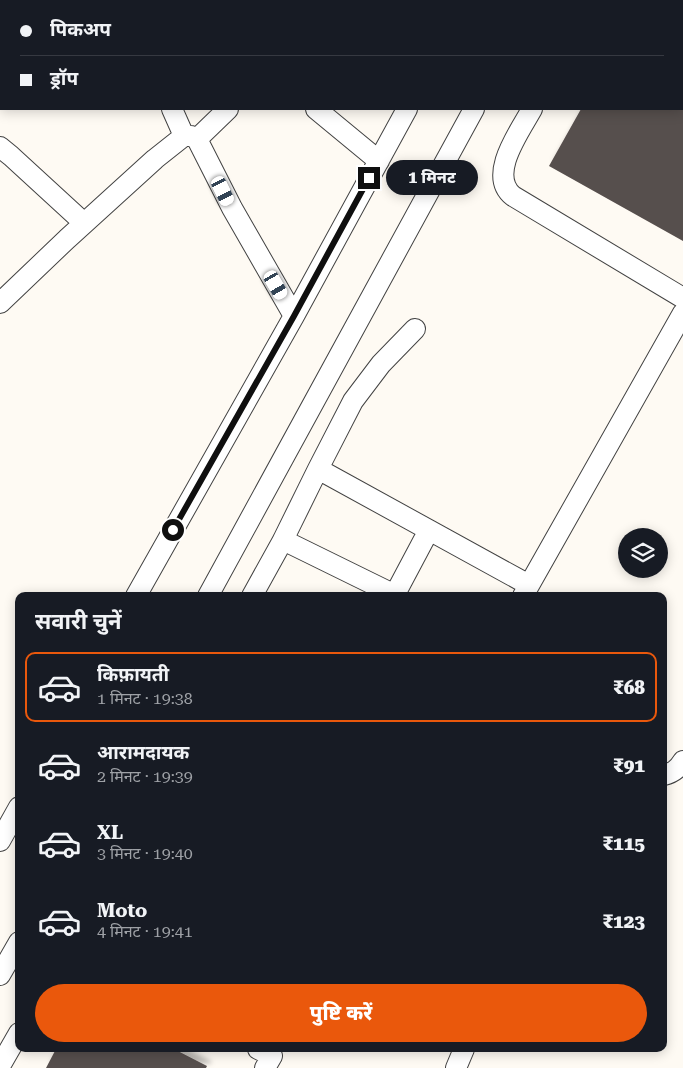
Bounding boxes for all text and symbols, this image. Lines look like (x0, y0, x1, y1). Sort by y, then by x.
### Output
text: पिकअप (50, 18, 111, 41)
text: ड्रॉप (50, 67, 78, 90)
callout: 1 मिनट (386, 160, 479, 196)
route end (358, 167, 380, 189)
text: 1 मिनट (408, 168, 456, 187)
car (209, 174, 236, 208)
car (262, 268, 289, 302)
route start (162, 519, 184, 541)
map controls (618, 528, 668, 578)
button: layers (618, 528, 668, 578)
text: सवारी चुनें (35, 609, 122, 634)
text: किफ़ायती (97, 663, 169, 686)
icon: car (37, 665, 82, 710)
text: ₹68 (613, 676, 645, 699)
text: 1 मिनट · 19:38 (97, 689, 193, 708)
text: आरामदायक (97, 741, 189, 764)
icon: car (37, 743, 82, 788)
text: ₹91 (613, 754, 645, 777)
text: 2 मिनट · 19:39 (97, 767, 193, 786)
icon: car (37, 821, 82, 866)
text: XL (97, 821, 123, 844)
text: ₹115 (602, 832, 645, 855)
text: 3 मिनट · 19:40 (97, 844, 193, 863)
icon: car (37, 899, 82, 944)
text: Moto (97, 899, 147, 922)
text: ₹123 (602, 910, 645, 933)
text: 4 मिनट · 19:41 (97, 922, 193, 941)
button: पुष्टि करें (35, 984, 647, 1042)

